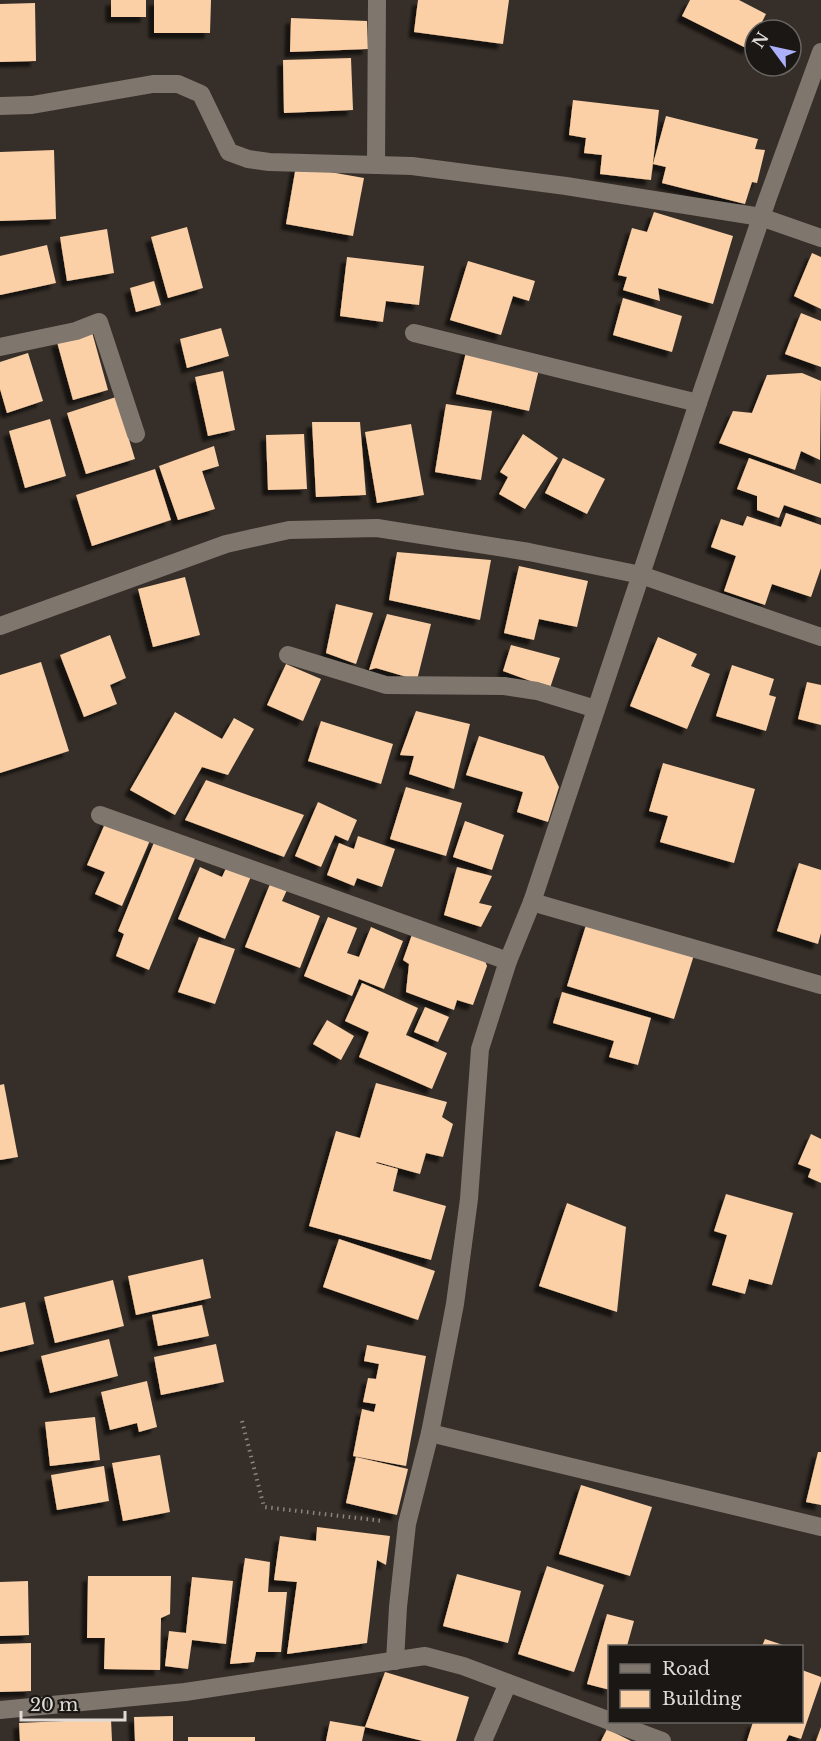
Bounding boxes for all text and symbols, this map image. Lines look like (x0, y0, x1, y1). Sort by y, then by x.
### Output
north arrow (743, 18, 803, 78)
text: N (748, 28, 773, 52)
legend (608, 1645, 803, 1723)
text: Road (662, 1658, 710, 1680)
scale bar (21, 1684, 124, 1722)
text: Building (662, 1688, 741, 1710)
text: 20 m (30, 1694, 78, 1716)

